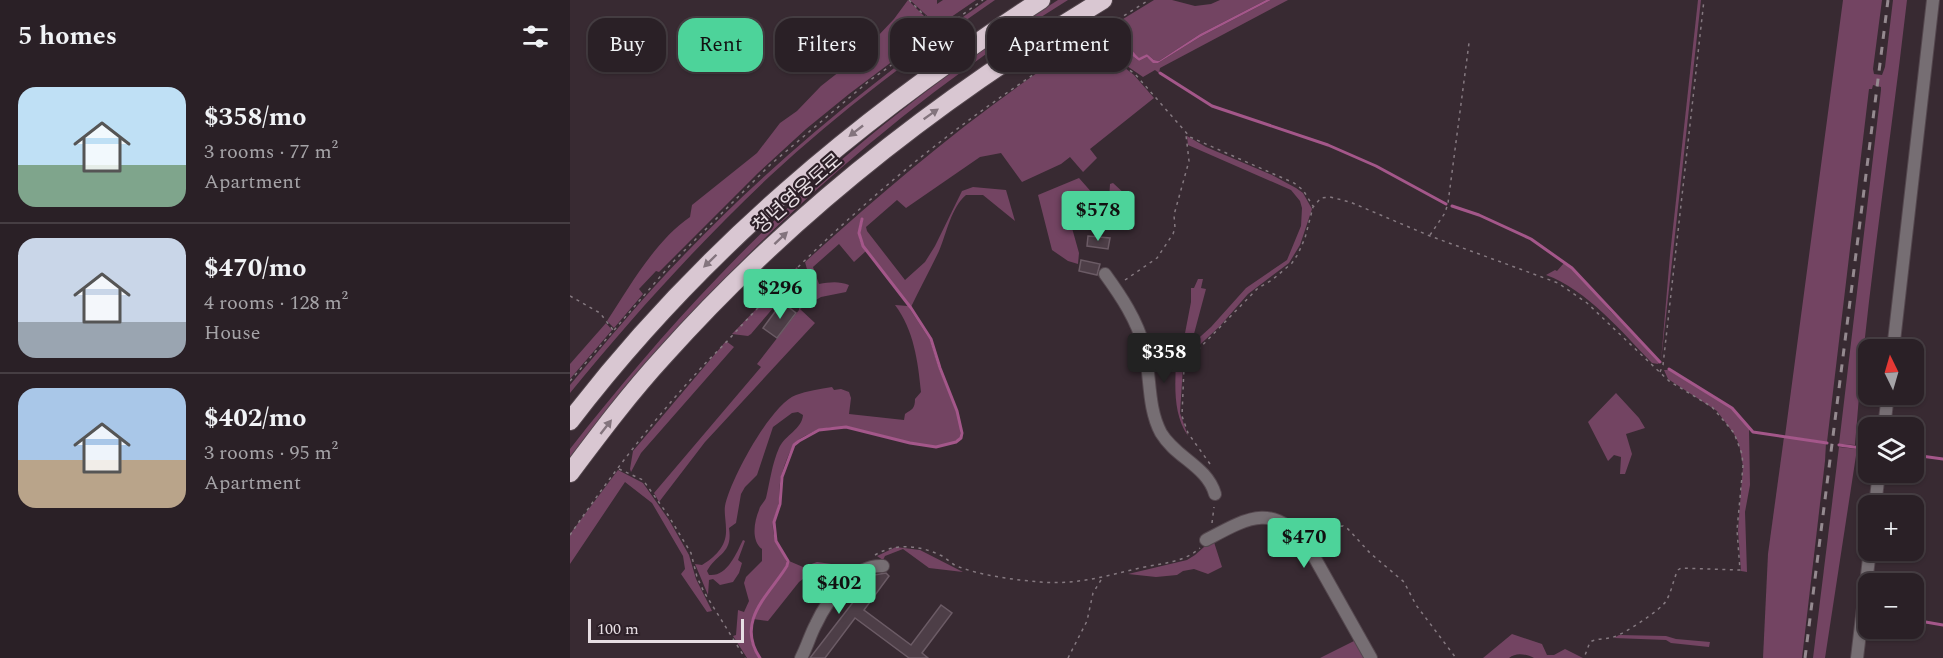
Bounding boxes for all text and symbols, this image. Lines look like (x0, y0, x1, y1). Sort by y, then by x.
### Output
text: 5 homes (18, 16, 117, 56)
chip: Buy (588, 18, 666, 72)
chip: Rent (678, 18, 763, 72)
chip: Filters (775, 18, 878, 72)
chip: New (890, 18, 975, 72)
chip: Apartment (987, 18, 1131, 72)
icon: filters (519, 20, 552, 53)
text: $358/mo (204, 97, 307, 137)
one-way arrow (923, 108, 939, 120)
icon: home (66, 111, 138, 183)
one-way arrow (848, 125, 864, 138)
text: 3 rooms · 77 m² (204, 137, 338, 167)
street label: 청년영웅도로 (746, 146, 850, 242)
text: Apartment (204, 167, 301, 197)
pin: $578 (1062, 191, 1134, 242)
text: $578 (1076, 195, 1120, 225)
one-way arrow (773, 232, 788, 245)
text: $470/mo (204, 248, 307, 288)
one-way arrow (704, 253, 718, 267)
icon: home (66, 262, 138, 334)
pin: $296 (744, 269, 816, 320)
text: $296 (758, 273, 802, 303)
text: 4 rooms · 128 m² (204, 288, 348, 318)
text: House (204, 318, 261, 348)
pin: $358 (1128, 333, 1200, 384)
text: $358 (1142, 337, 1186, 367)
north arrow (1858, 339, 1924, 405)
map controls (1858, 339, 1924, 639)
text: $402/mo (204, 398, 307, 438)
icon: home (66, 412, 138, 484)
button: layers (1858, 417, 1924, 483)
one-way arrow (599, 419, 611, 434)
text: 3 rooms · 95 m² (204, 438, 338, 468)
text: Apartment (204, 468, 301, 498)
button: + (1858, 495, 1924, 561)
pin: $470 (1268, 518, 1340, 569)
text: $470 (1282, 522, 1326, 552)
pin: $402 (803, 564, 875, 615)
text: $402 (817, 568, 861, 598)
button: − (1858, 573, 1924, 639)
scale bar (588, 616, 744, 644)
text: 100 m (597, 617, 639, 641)

